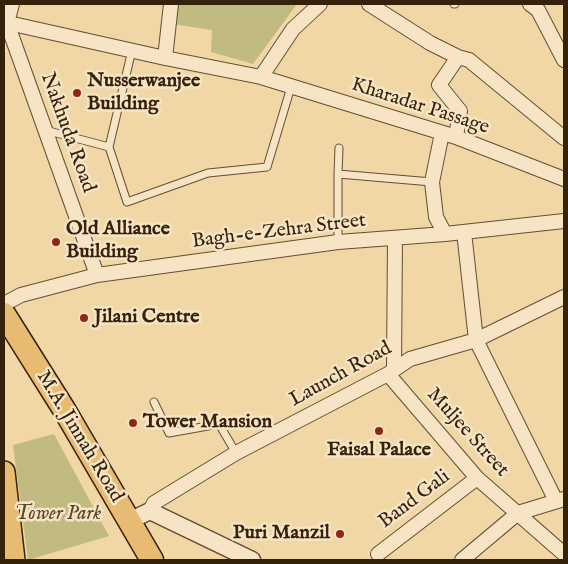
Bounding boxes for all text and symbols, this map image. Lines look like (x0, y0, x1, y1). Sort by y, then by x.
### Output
street label: Nakhuda Road (34, 70, 100, 196)
place label: Nusserwanjee Building (87, 70, 200, 117)
street label: Kharadar Passage (348, 73, 492, 141)
marker: Nusserwanjee Building (71, 87, 83, 99)
street label: Bagh-e-Zehra Street (191, 209, 367, 255)
place label: Old Alliance Building (66, 218, 170, 265)
marker: Old Alliance Building (50, 236, 62, 248)
place label: Jilani Centre (94, 306, 199, 330)
marker: Jilani Centre (78, 312, 90, 324)
street label: Launch Road (286, 337, 396, 413)
street label: M.A. Jinnah Road (30, 367, 128, 507)
street label: Muljee Street (421, 384, 513, 482)
place label: Tower Mansion (143, 411, 272, 435)
marker: Tower Mansion (127, 417, 139, 429)
marker: Faisal Palace (373, 425, 385, 437)
place label: Faisal Palace (327, 439, 431, 463)
street label: Band Gali (375, 465, 455, 535)
park label: Tower Park (15, 503, 101, 527)
place label: Puri Manzil (233, 522, 330, 546)
marker: Puri Manzil (334, 528, 346, 540)

